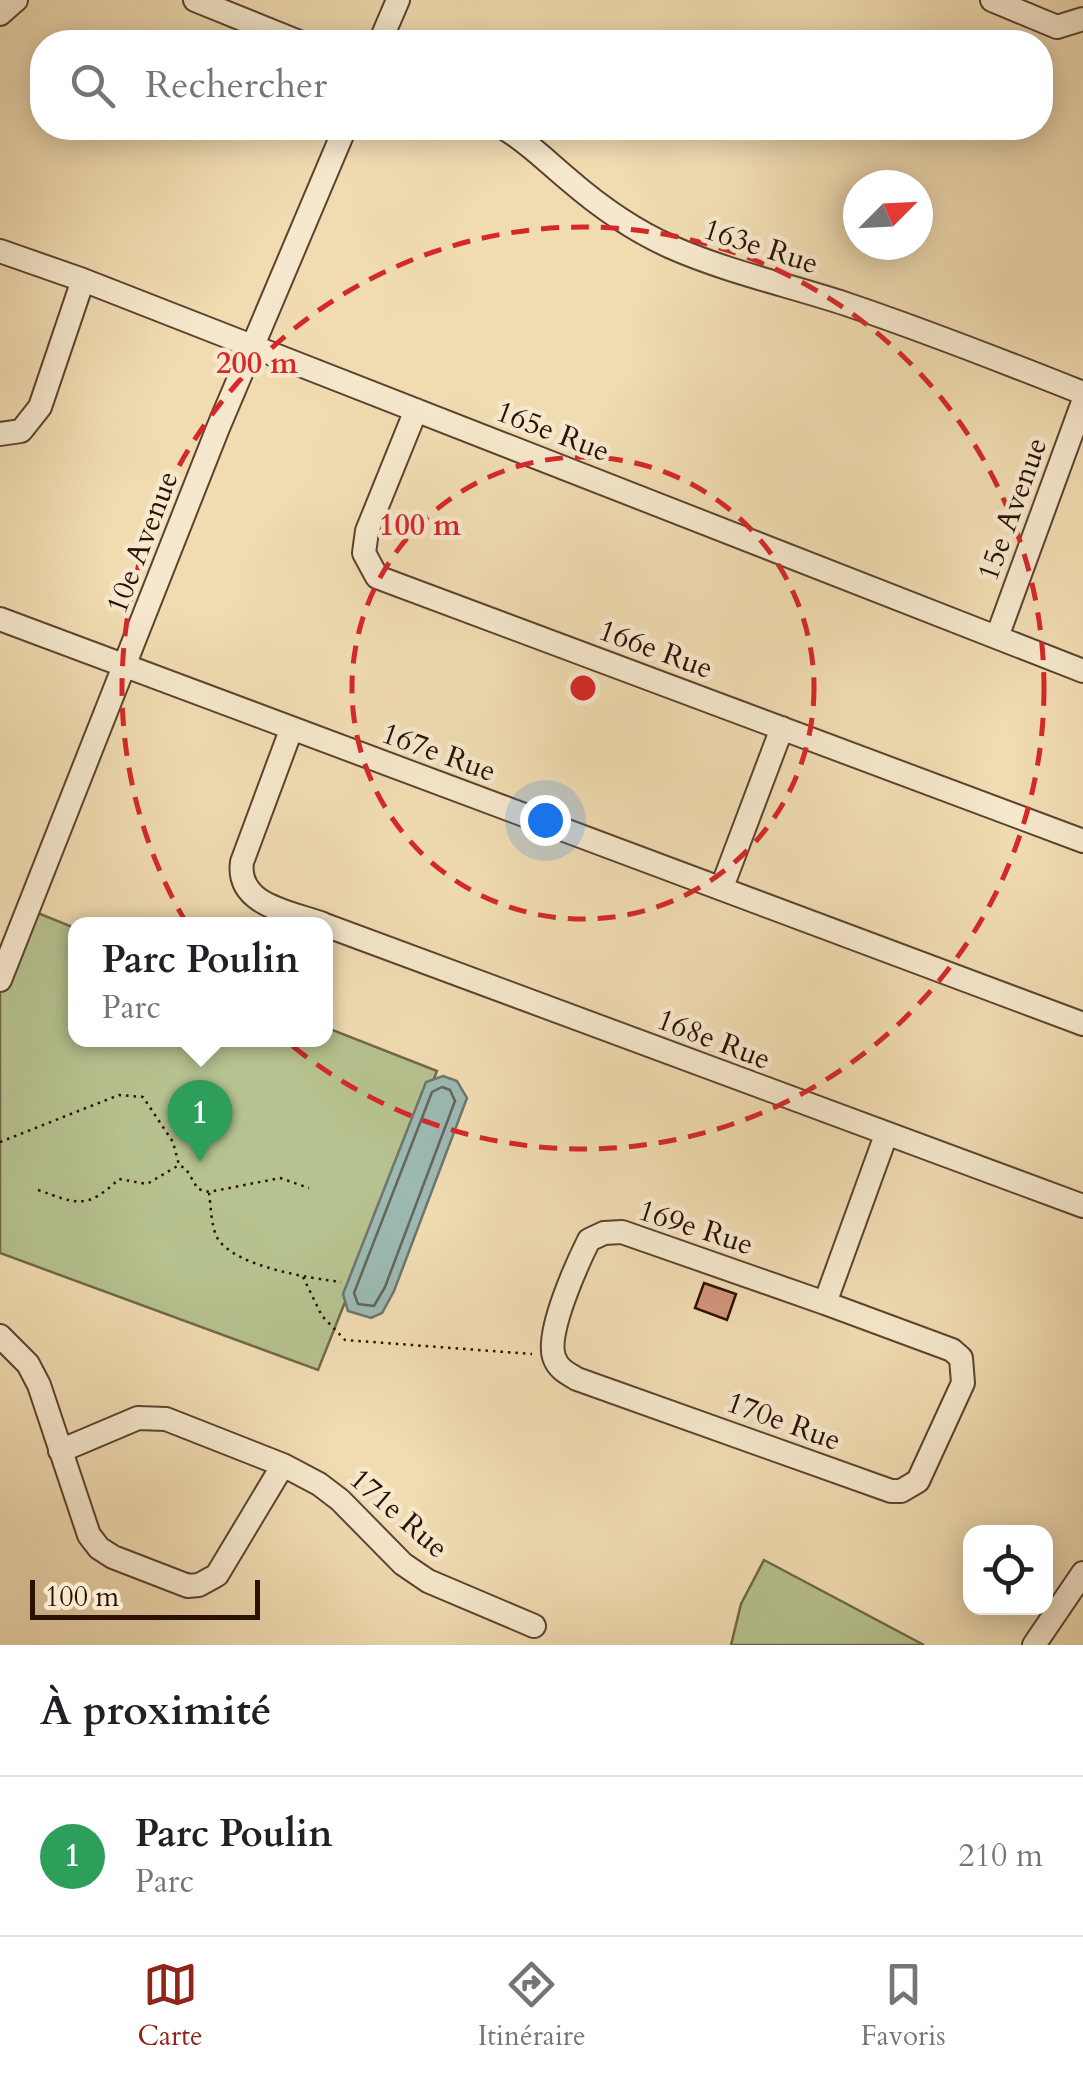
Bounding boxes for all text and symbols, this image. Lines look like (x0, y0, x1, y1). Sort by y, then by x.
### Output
search box (30, 30, 1053, 140)
icon: search (65, 58, 120, 113)
text: Rechercher (145, 59, 327, 111)
north arrow (843, 170, 933, 260)
street label: 163e Rue (698, 209, 824, 284)
text: 200 m (216, 343, 298, 384)
street label: 165e Rue (490, 391, 616, 472)
street label: 15e Avenue (968, 432, 1057, 587)
street label: 10e Avenue (97, 465, 188, 619)
text: 100 m (379, 505, 461, 546)
street label: 166e Rue (593, 610, 719, 689)
centre of rings (565, 670, 601, 706)
street label: 167e Rue (376, 713, 502, 792)
your location (520, 795, 571, 846)
popup (68, 917, 333, 1047)
text: Parc Poulin (102, 934, 299, 986)
text: Parc (102, 986, 161, 1030)
street label: 168e Rue (651, 999, 777, 1080)
pin: 1 (168, 1080, 232, 1162)
street label: 169e Rue (633, 1190, 759, 1265)
street label: 170e Rue (721, 1382, 847, 1461)
street label: 171e Rue (340, 1459, 457, 1568)
map controls (963, 1525, 1053, 1615)
button: locate (963, 1525, 1053, 1615)
scale bar (30, 1575, 260, 1620)
text: 100 m (45, 1578, 119, 1616)
text: À proximité (40, 1682, 272, 1739)
text: Parc Poulin (135, 1808, 333, 1860)
text: 1 (64, 1834, 81, 1878)
text: 210 m (958, 1834, 1043, 1878)
text: Parc (135, 1860, 194, 1904)
tab: Carte (137, 1957, 203, 2055)
tab: Itinéraire (478, 1957, 586, 2055)
tab: Favoris (861, 1957, 946, 2055)

